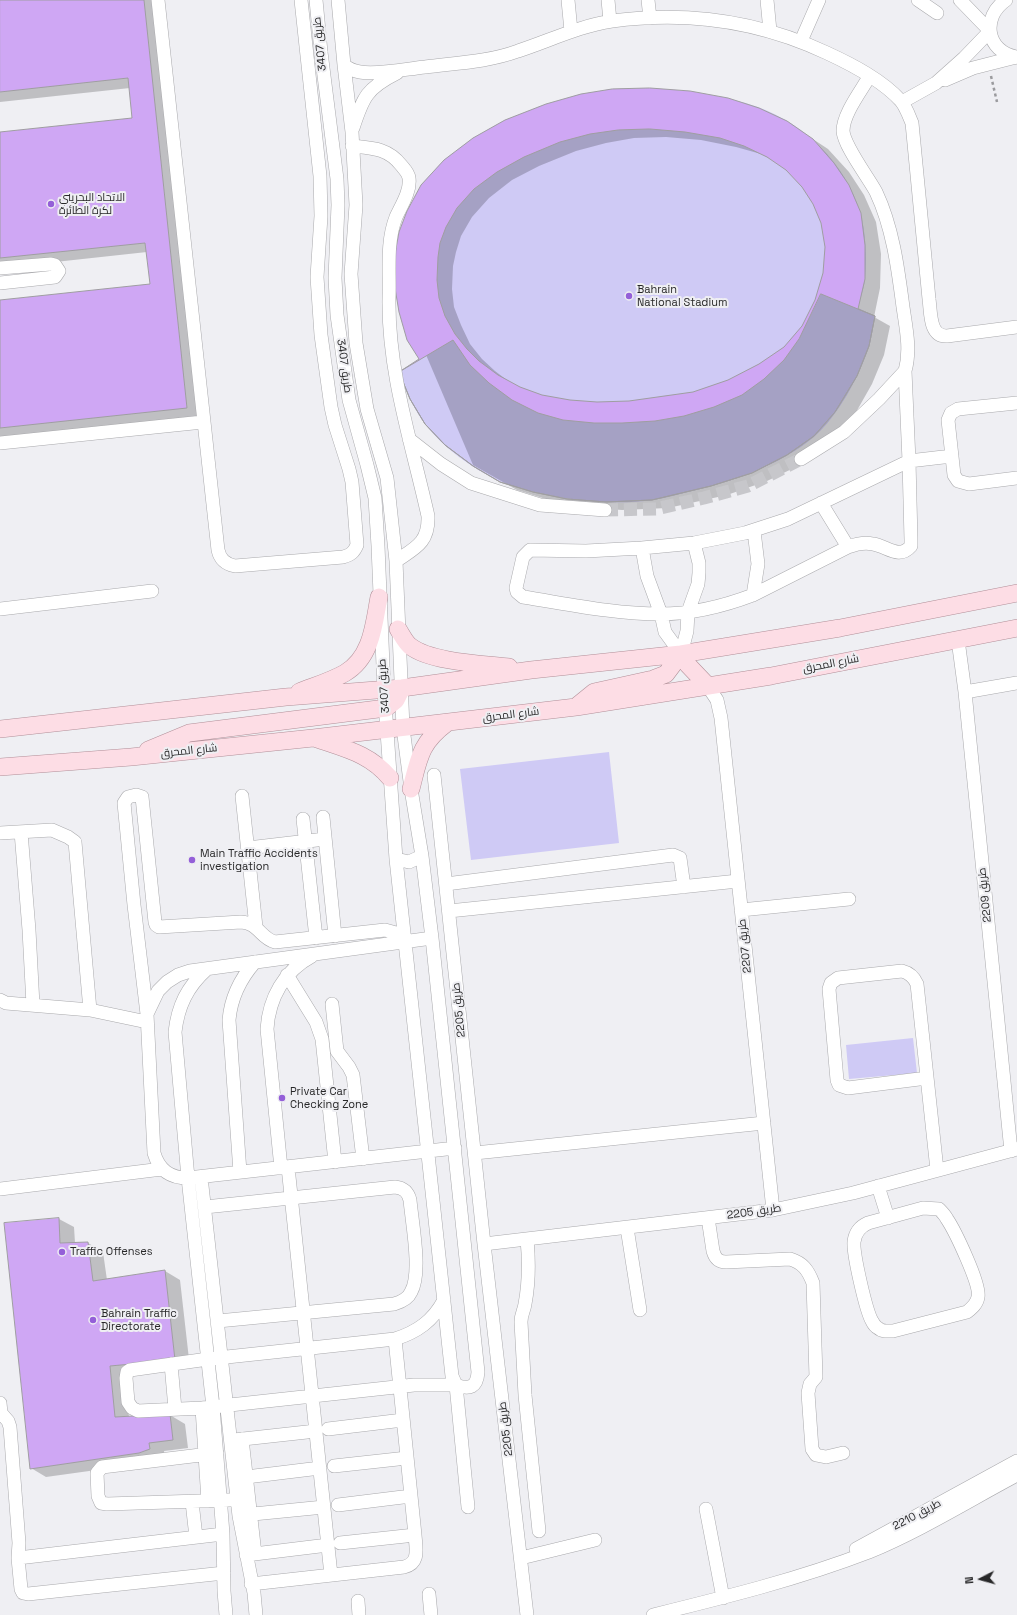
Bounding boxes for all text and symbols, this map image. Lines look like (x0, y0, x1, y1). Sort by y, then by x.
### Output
street label: طريق 3407 (311, 16, 329, 72)
place label: الاتحاد البحريني لكرة الطائرة (59, 191, 125, 217)
marker: الاتحاد البحريني لكرة الطائرة (46, 199, 56, 209)
place label: Bahrain National Stadium (637, 283, 727, 309)
marker: Bahrain National Stadium (624, 291, 634, 301)
street label: طريق 3407 (334, 338, 354, 394)
street label: شارع المحرق (802, 652, 860, 676)
street label: طريق 3407 (376, 658, 392, 714)
street label: شارع المحرق (482, 705, 540, 725)
street label: شارع المحرق (160, 741, 218, 761)
place label: Main Traffic Accidents investigation (200, 847, 318, 873)
marker: Main Traffic Accidents investigation (187, 855, 197, 865)
street label: طريق 2209 (976, 867, 994, 923)
street label: طريق 2207 (736, 918, 754, 974)
street label: طريق 2205 (450, 982, 468, 1038)
place label: Private Car Checking Zone (290, 1085, 368, 1111)
marker: Private Car Checking Zone (277, 1093, 287, 1103)
street label: طريق 2205 (726, 1202, 782, 1222)
place label: Traffic Offenses (70, 1245, 153, 1259)
marker: Traffic Offenses (57, 1247, 67, 1257)
place label: Bahrain Traffic Directorate (101, 1307, 177, 1333)
marker: Bahrain Traffic Directorate (88, 1315, 98, 1325)
street label: طريق 2205 (496, 1401, 516, 1457)
street label: طريق 2210 (891, 1497, 943, 1533)
north arrow (961, 1559, 1001, 1599)
text: N (962, 1576, 976, 1585)

